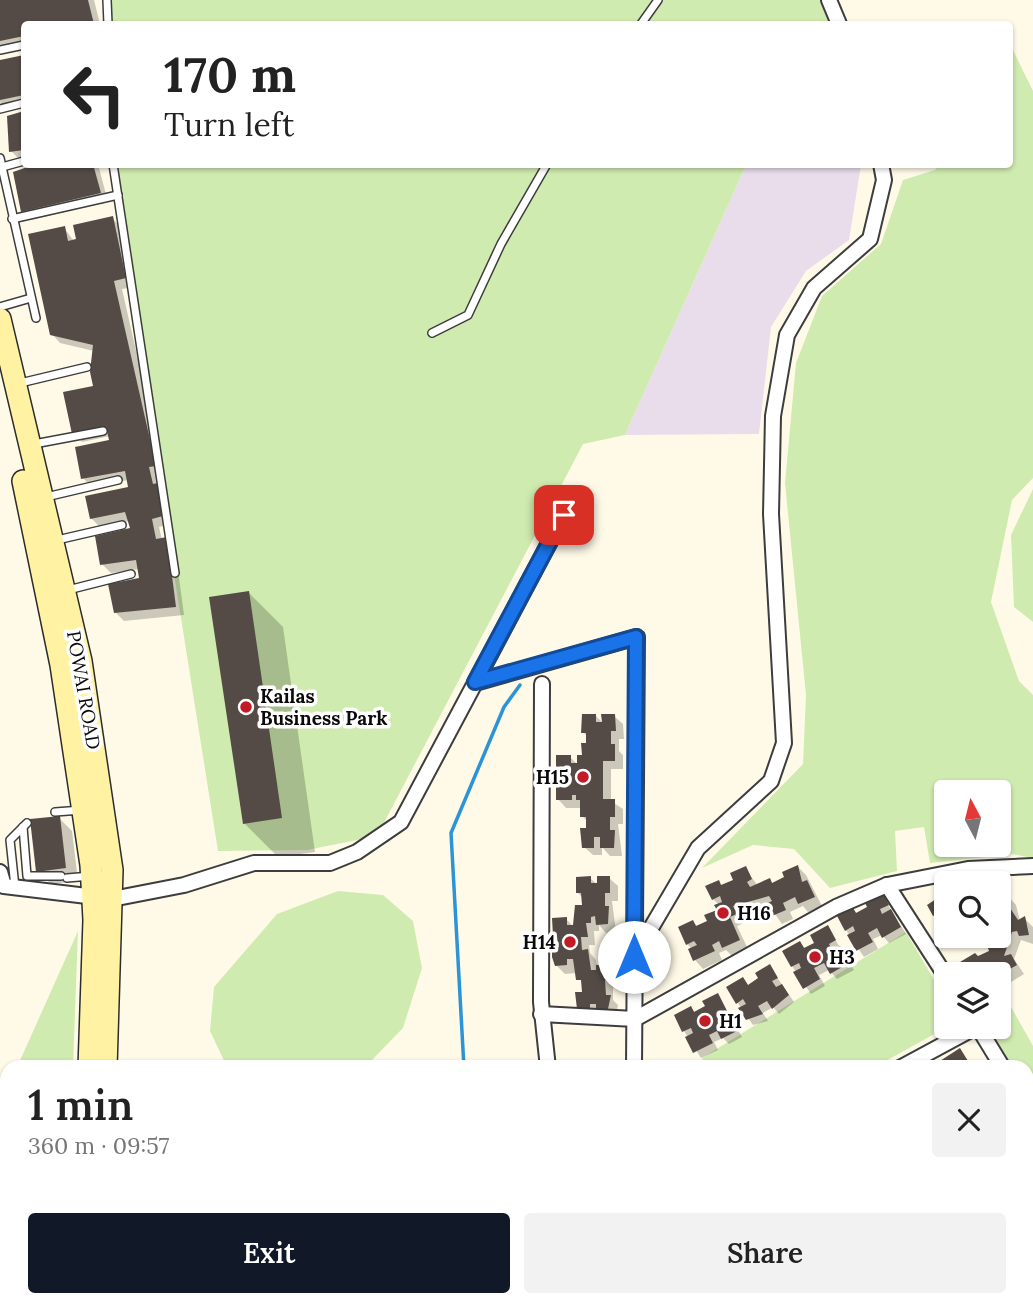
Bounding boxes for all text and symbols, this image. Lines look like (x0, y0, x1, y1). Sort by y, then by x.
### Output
text: 170 m (164, 43, 296, 105)
icon: left (49, 49, 140, 140)
text: Turn left (164, 104, 294, 145)
pin (534, 485, 594, 545)
icon: arrive (545, 496, 583, 534)
street label: POWAI ROAD (62, 629, 106, 751)
place label: Kailas Business Park (260, 684, 388, 730)
marker: Kailas Business Park (238, 699, 254, 715)
place label: H15 (536, 765, 569, 789)
marker: H15 (575, 769, 591, 785)
north arrow (934, 780, 1012, 858)
map controls (934, 780, 1011, 1039)
button: search (934, 871, 1011, 948)
place label: H16 (737, 901, 771, 925)
marker: H16 (715, 905, 731, 921)
position arrow (597, 920, 671, 994)
place label: H14 (523, 930, 556, 954)
marker: H14 (562, 934, 578, 950)
place label: H3 (829, 945, 855, 969)
marker: H3 (807, 949, 823, 965)
button: layers (934, 962, 1011, 1039)
place label: H1 (719, 1009, 742, 1033)
marker: H1 (697, 1013, 713, 1029)
text: 1 min (28, 1078, 133, 1132)
button: close (932, 1083, 1006, 1157)
text: 360 m · 09:57 (28, 1131, 169, 1160)
button: Exit (28, 1213, 510, 1293)
button: Share (524, 1213, 1006, 1293)

